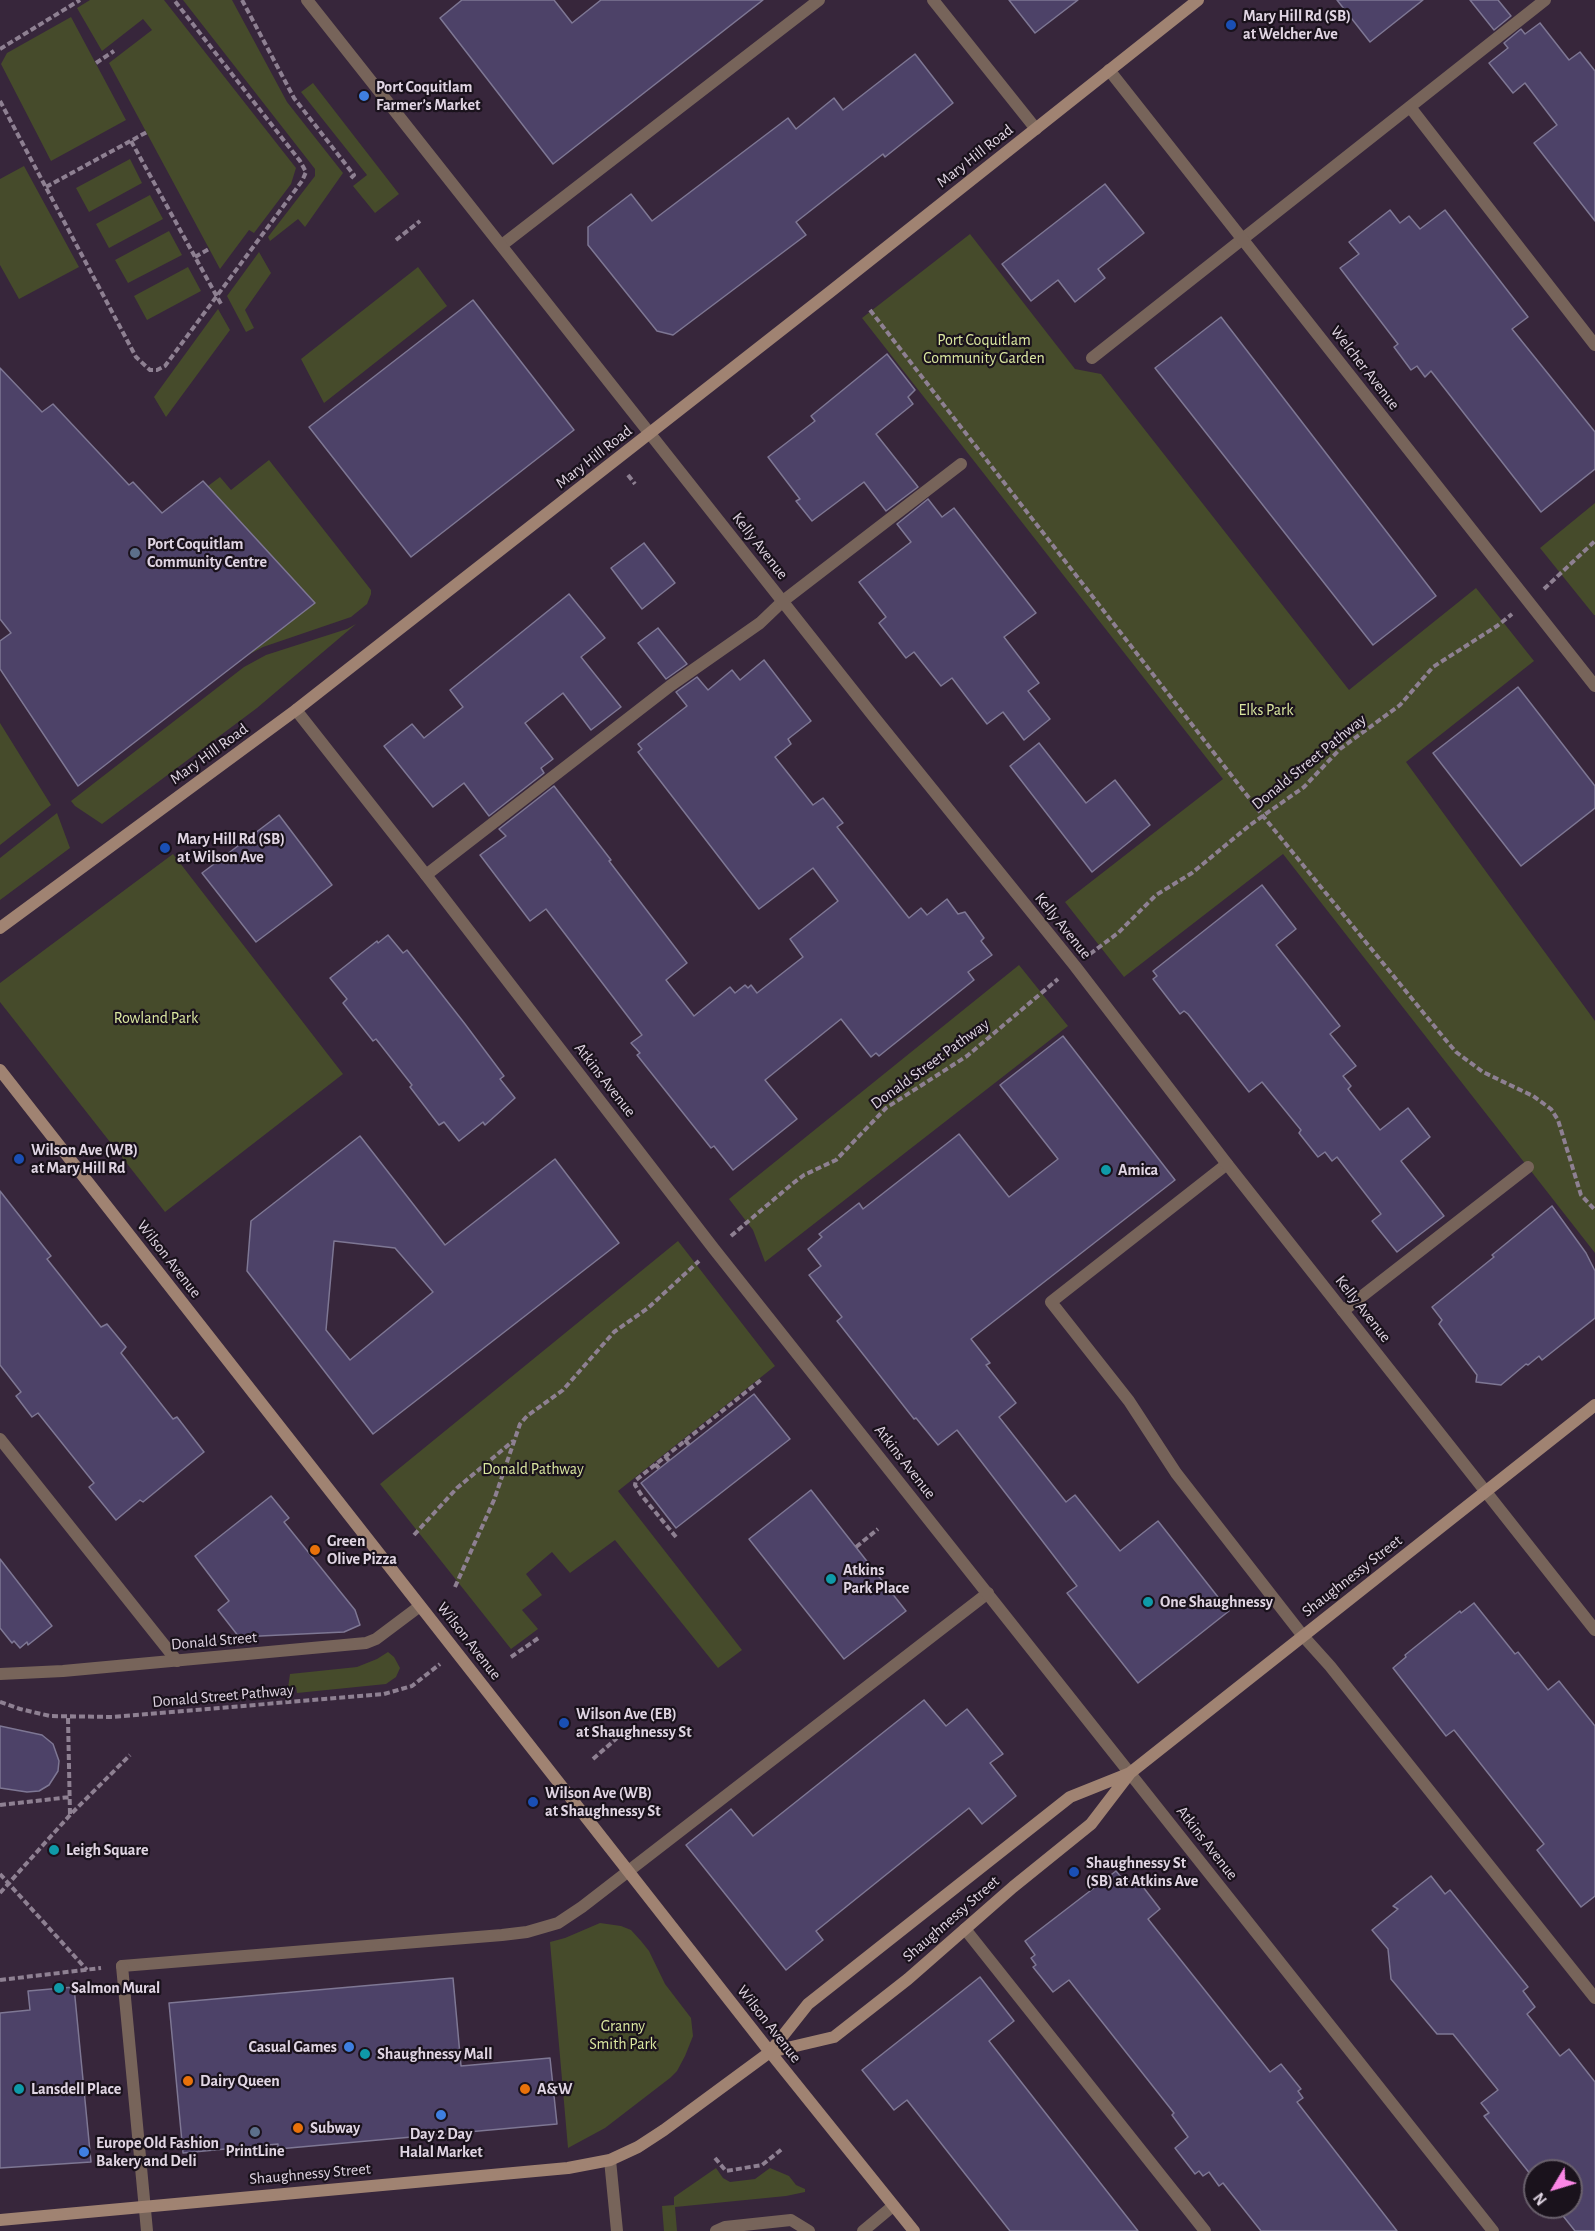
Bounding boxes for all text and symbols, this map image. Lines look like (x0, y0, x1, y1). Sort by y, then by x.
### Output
place label: Mary Hill Rd (SB) at Welcher Ave (1243, 6, 1351, 44)
marker: Mary Hill Rd (SB) at Welcher Ave (1224, 18, 1238, 32)
place label: Port Coquitlam Farmer’s Market (376, 77, 480, 115)
marker: Port Coquitlam Farmer’s Market (357, 89, 371, 103)
street label: Mary Hill Road (933, 120, 1017, 192)
street label: Welcher Avenue (1326, 322, 1404, 414)
park label: Port Coquitlam Community Garden (923, 330, 1045, 368)
street label: Mary Hill Road (552, 421, 636, 493)
street label: Kelly Avenue (728, 509, 792, 583)
place label: Port Coquitlam Community Centre (147, 534, 267, 572)
marker: Port Coquitlam Community Centre (128, 546, 142, 560)
park label: Elks Park (1238, 700, 1294, 720)
street label: Donald Street Pathway (1248, 710, 1370, 814)
street label: Mary Hill Road (166, 719, 252, 789)
place label: Mary Hill Rd (SB) at Wilson Ave (177, 829, 285, 867)
marker: Mary Hill Rd (SB) at Wilson Ave (158, 841, 172, 855)
street label: Kelly Avenue (1030, 889, 1096, 963)
park label: Rowland Park (114, 1008, 198, 1028)
street label: Donald Street Pathway (867, 1015, 993, 1113)
street label: Atkins Avenue (570, 1039, 640, 1121)
place label: Wilson Ave (WB) at Mary Hill Rd (31, 1140, 138, 1178)
marker: Wilson Ave (WB) at Mary Hill Rd (12, 1152, 26, 1166)
place label: Amica (1118, 1160, 1158, 1180)
marker: Amica (1099, 1163, 1113, 1177)
street label: Wilson Avenue (133, 1216, 205, 1302)
street label: Kelly Avenue (1331, 1272, 1395, 1346)
street label: Atkins Avenue (870, 1421, 940, 1503)
park label: Donald Pathway (482, 1459, 584, 1479)
place label: Green Olive Pizza (327, 1531, 397, 1569)
street label: Shaughnessy Street (1298, 1531, 1406, 1621)
marker: Green Olive Pizza (308, 1543, 322, 1557)
place label: Atkins Park Place (843, 1560, 909, 1598)
marker: Atkins Park Place (824, 1572, 838, 1586)
place label: One Shaughnessy (1160, 1592, 1273, 1612)
marker: One Shaughnessy (1141, 1595, 1155, 1609)
street label: Wilson Avenue (433, 1598, 505, 1684)
street label: Donald Street (170, 1628, 258, 1654)
street label: Donald Street Pathway (152, 1680, 294, 1712)
place label: Wilson Ave (EB) at Shaughnessy St (576, 1704, 692, 1742)
marker: Wilson Ave (EB) at Shaughnessy St (557, 1716, 571, 1730)
place label: Wilson Ave (WB) at Shaughnessy St (545, 1783, 661, 1821)
marker: Wilson Ave (WB) at Shaughnessy St (526, 1795, 540, 1809)
street label: Atkins Avenue (1172, 1802, 1242, 1884)
place label: Leigh Square (66, 1840, 149, 1860)
marker: Leigh Square (47, 1843, 61, 1857)
place label: Shaughnessy St (SB) at Atkins Ave (1086, 1853, 1198, 1891)
marker: Shaughnessy St (SB) at Atkins Ave (1067, 1865, 1081, 1879)
street label: Shaughnessy Street (899, 1872, 1003, 1966)
place label: Salmon Mural (71, 1978, 160, 1998)
marker: Salmon Mural (52, 1981, 66, 1995)
street label: Wilson Avenue (733, 1981, 805, 2067)
park label: Granny Smith Park (589, 2016, 657, 2054)
place label: Casual Games (249, 2037, 337, 2057)
marker: Casual Games (342, 2040, 356, 2054)
place label: Shaughnessy Mall (377, 2044, 492, 2064)
marker: Shaughnessy Mall (358, 2047, 372, 2061)
place label: Dairy Queen (200, 2071, 280, 2091)
marker: Dairy Queen (181, 2074, 195, 2088)
place label: Lansdell Place (31, 2079, 121, 2099)
place label: A&W (537, 2079, 572, 2099)
marker: Lansdell Place (12, 2082, 26, 2096)
marker: A&W (518, 2082, 532, 2096)
marker: Day 2 Day Halal Market (434, 2108, 448, 2122)
place label: Subway (310, 2118, 360, 2138)
marker: Subway (291, 2121, 305, 2135)
place label: Day 2 Day Halal Market (399, 2124, 483, 2162)
marker: PrintLine (248, 2125, 262, 2139)
place label: Europe Old Fashion Bakery and Deli (96, 2133, 219, 2171)
place label: PrintLine (225, 2141, 285, 2161)
marker: Europe Old Fashion Bakery and Deli (77, 2145, 91, 2159)
street label: Shaughnessy Street (248, 2159, 372, 2189)
north arrow (1523, 2159, 1583, 2219)
text: N (1531, 2190, 1550, 2208)

